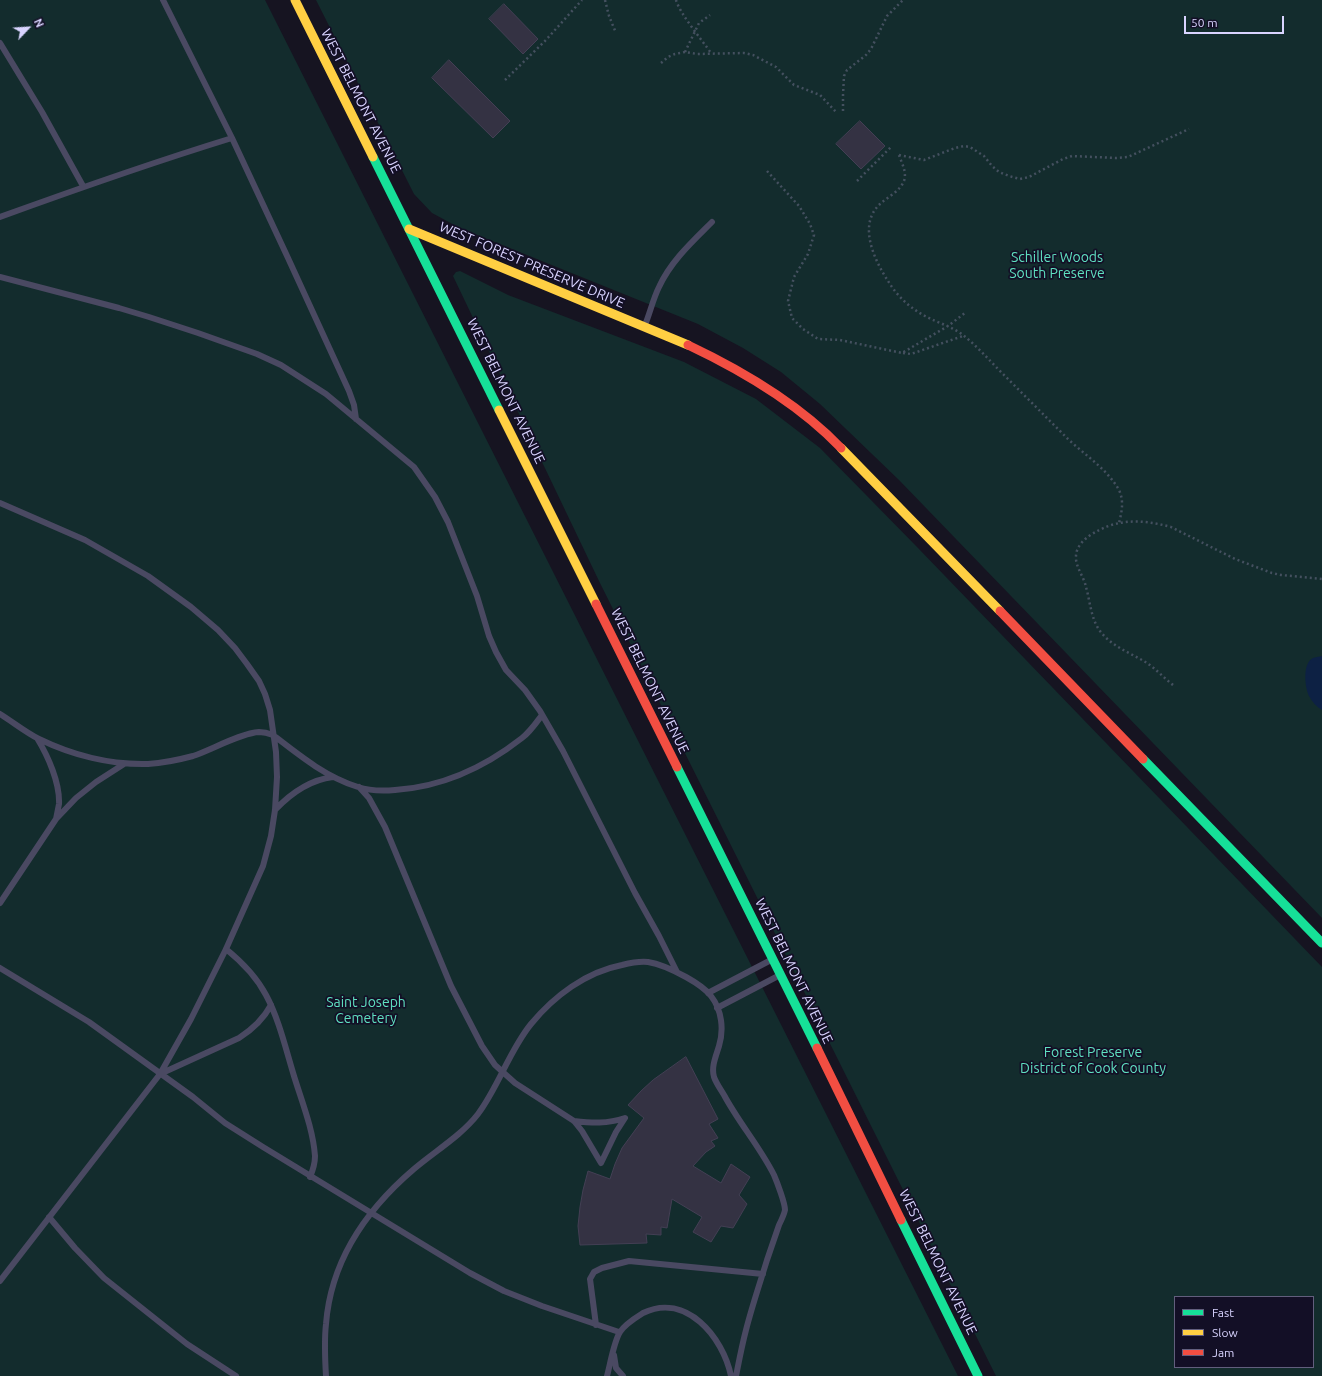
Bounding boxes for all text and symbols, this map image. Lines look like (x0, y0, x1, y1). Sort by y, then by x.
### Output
north arrow (8, 8, 48, 48)
scale bar (1186, 8, 1286, 34)
text: 50 m (1191, 16, 1218, 29)
text: N (32, 17, 46, 29)
street label: WEST BELMONT AVENUE (317, 26, 405, 176)
street label: WEST FOREST PRESERVE DRIVE (437, 218, 627, 312)
park label: Schiller Woods South Preserve (1009, 249, 1105, 282)
street label: WEST BELMONT AVENUE (463, 316, 549, 466)
street label: WEST BELMONT AVENUE (607, 606, 693, 756)
street label: WEST BELMONT AVENUE (751, 896, 837, 1046)
park label: Saint Joseph Cemetery (326, 994, 406, 1026)
park label: Forest Preserve District of Cook County (1020, 1044, 1166, 1076)
street label: WEST BELMONT AVENUE (895, 1187, 981, 1337)
legend (1174, 1296, 1314, 1368)
text: Fast (1212, 1306, 1234, 1319)
text: Slow (1212, 1326, 1238, 1339)
text: Jam (1212, 1346, 1234, 1359)

